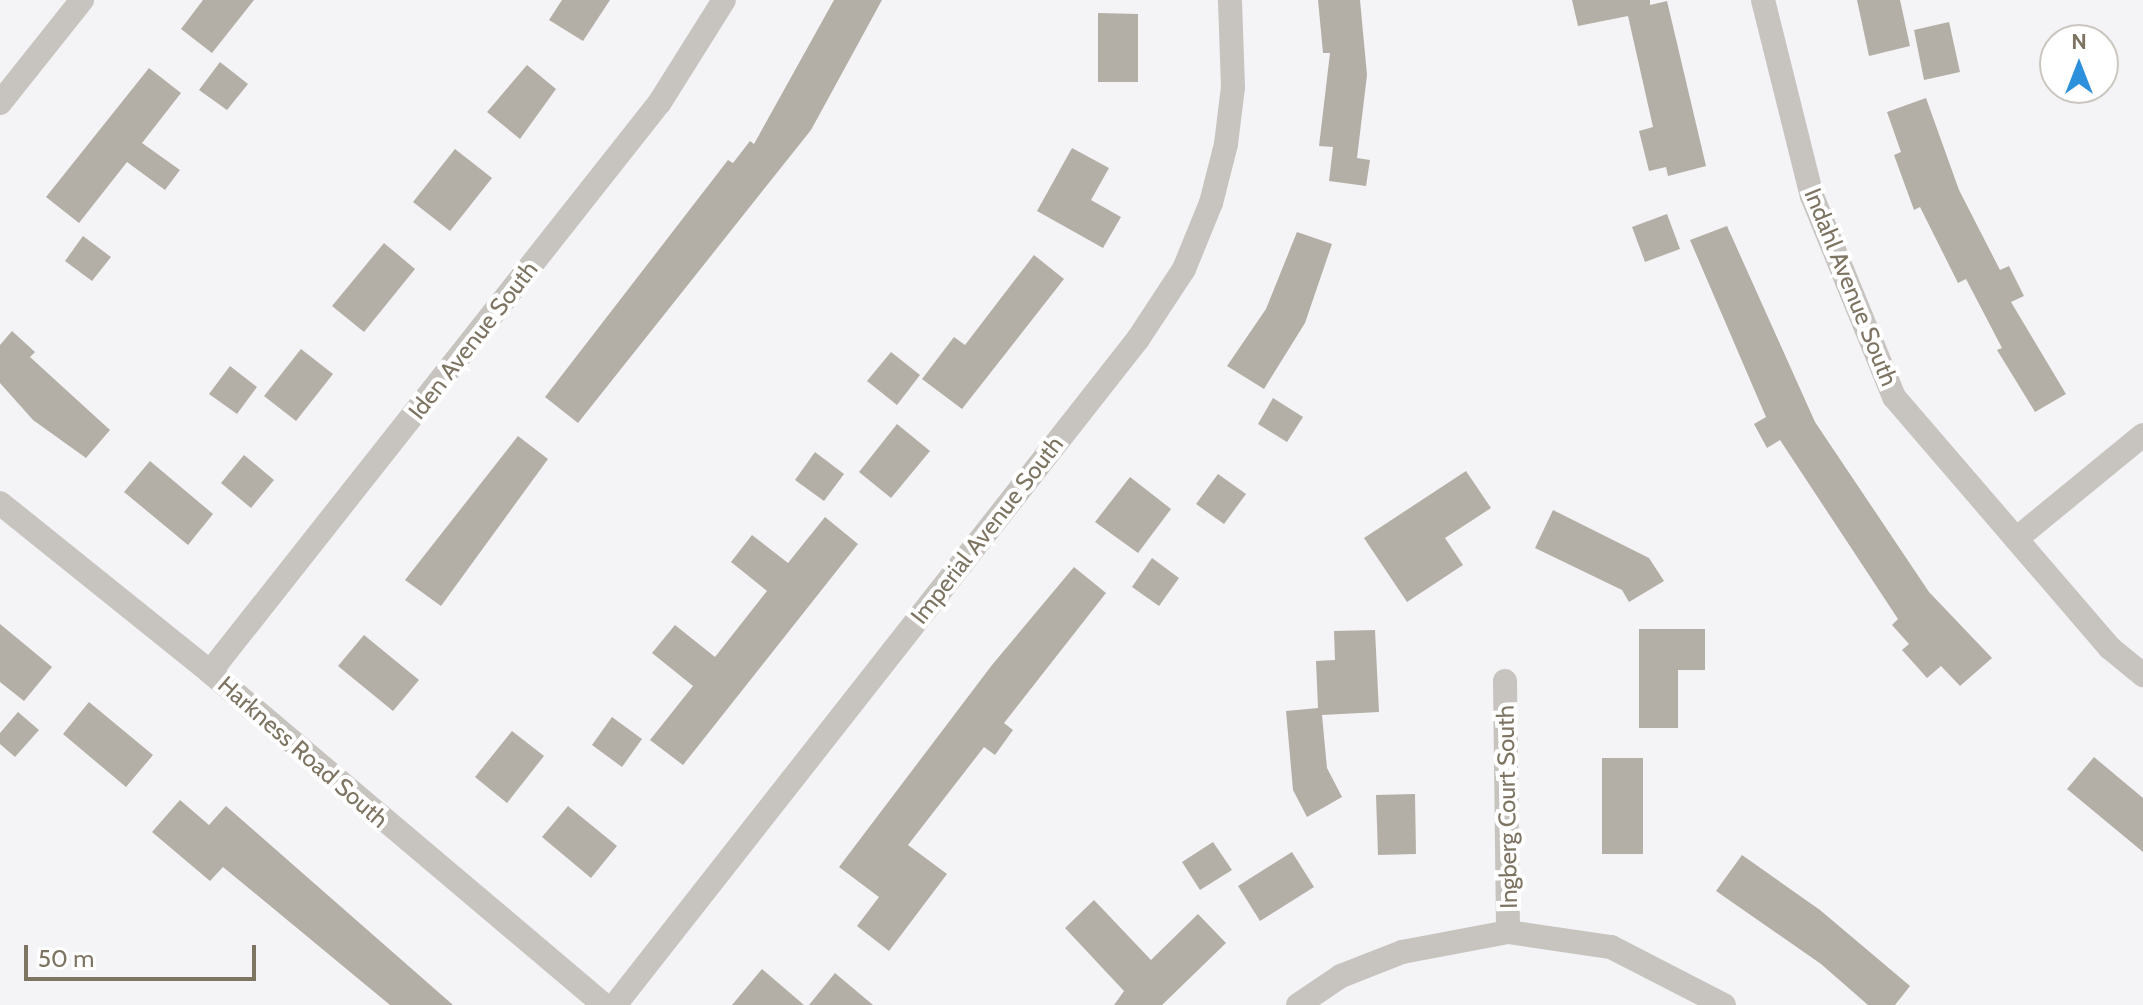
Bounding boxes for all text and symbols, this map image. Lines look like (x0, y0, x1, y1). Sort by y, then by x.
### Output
north arrow (2039, 24, 2119, 104)
text: N (2071, 28, 2087, 55)
street label: Indahl Avenue South (1798, 184, 1904, 390)
street label: Iden Avenue South (402, 255, 544, 425)
street label: Imperial Avenue South (905, 430, 1069, 630)
street label: Harkness Road South (212, 670, 394, 834)
street label: Ingberg Court South (1491, 705, 1523, 909)
scale bar (28, 929, 260, 979)
text: 50 m (38, 944, 94, 973)

